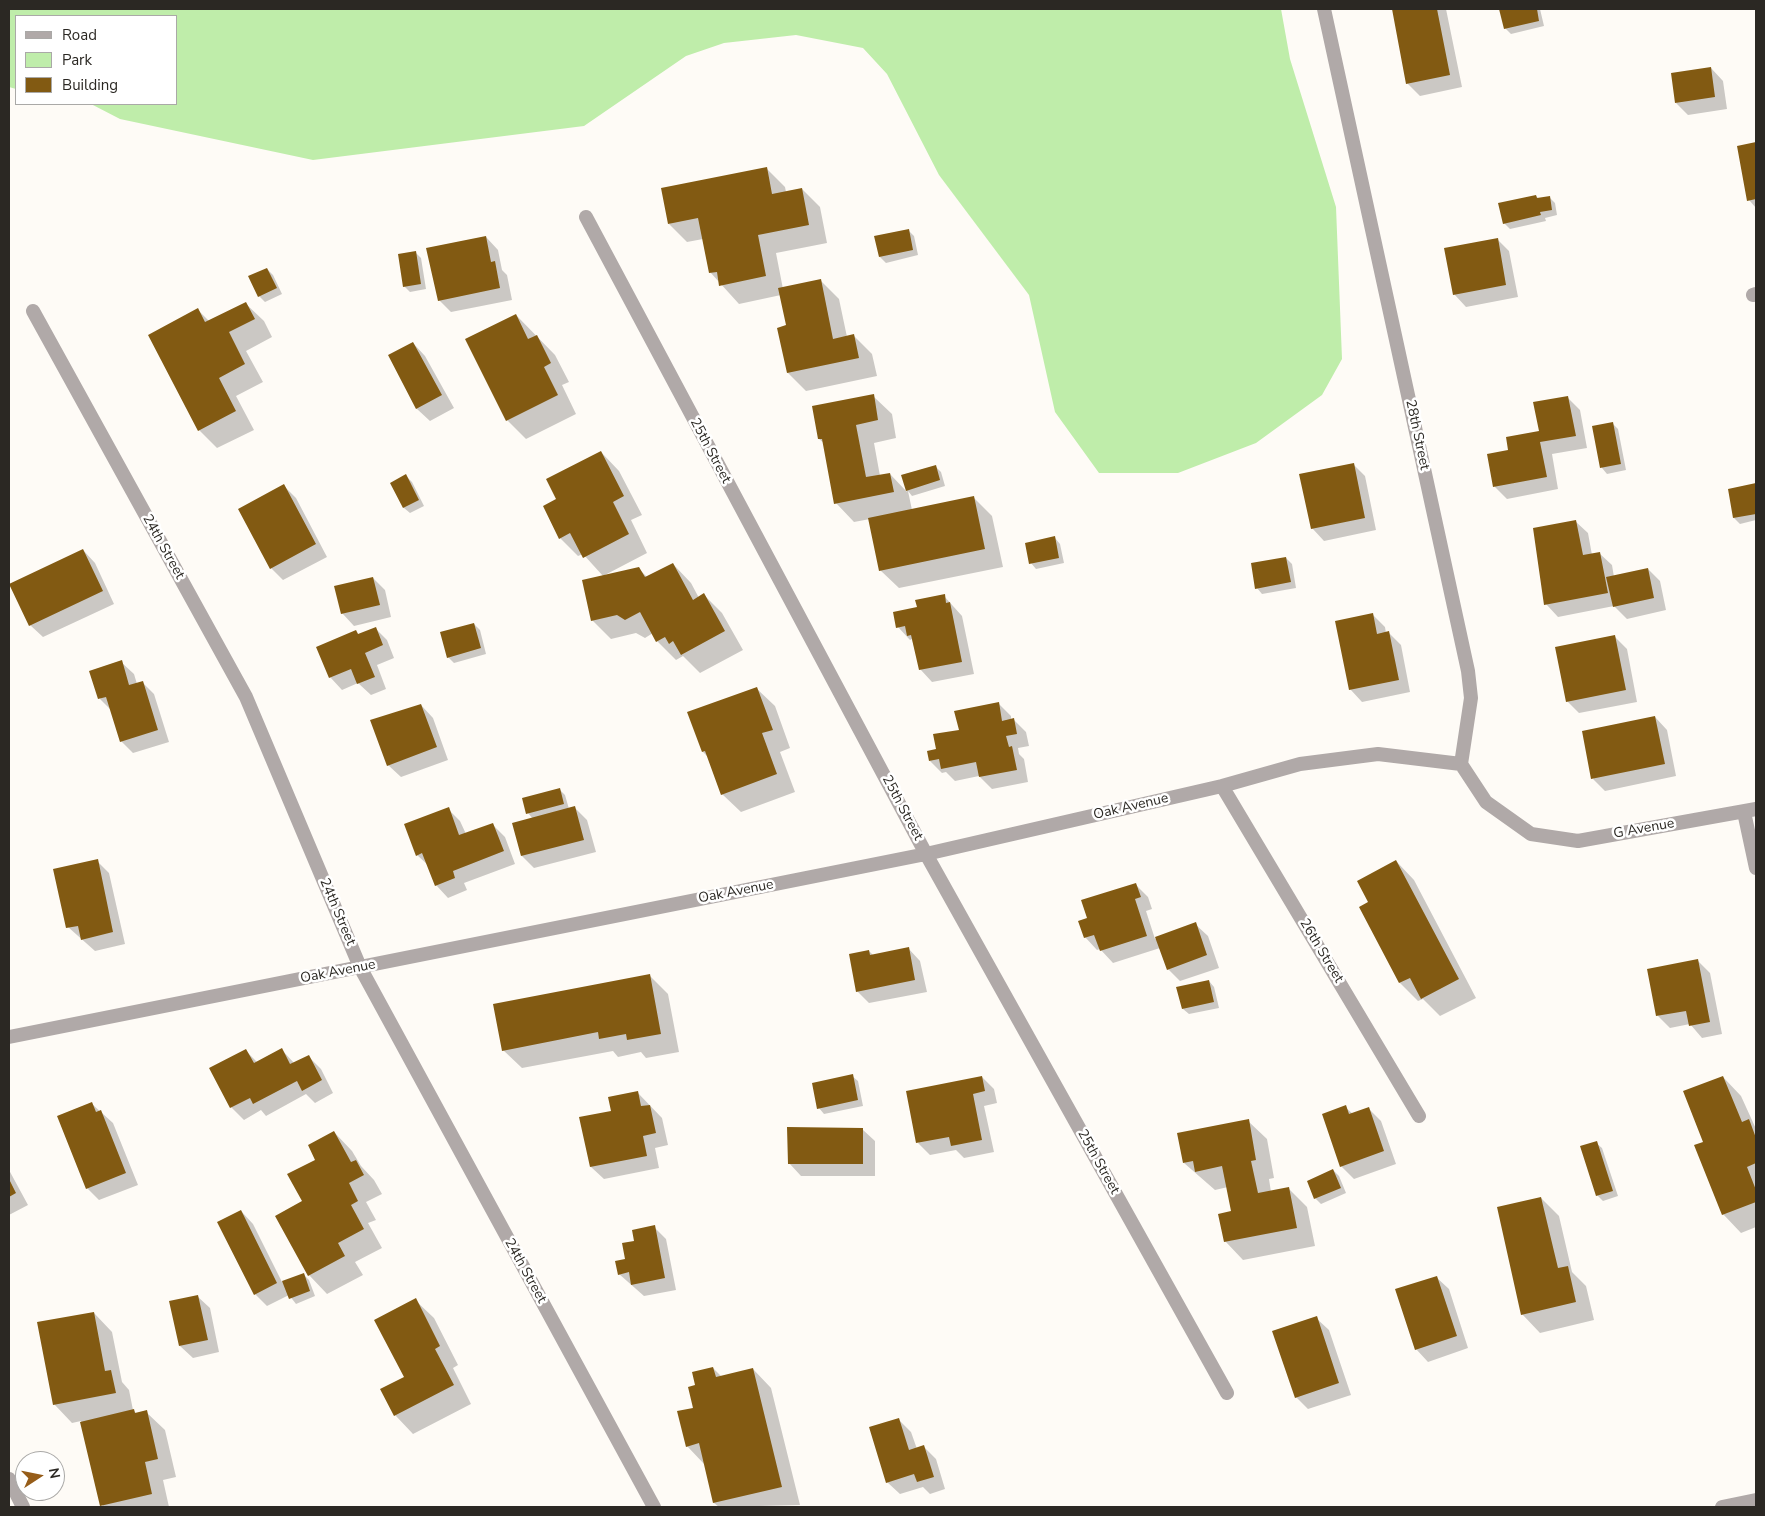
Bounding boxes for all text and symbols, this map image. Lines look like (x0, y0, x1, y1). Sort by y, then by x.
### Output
legend (15, 15, 178, 105)
text: Road (62, 25, 97, 45)
text: Park (62, 50, 92, 70)
text: Building (62, 75, 118, 95)
street label: 28th Street (1401, 398, 1433, 472)
street label: 25th Street (686, 416, 734, 486)
street label: 24th Street (138, 512, 188, 582)
street label: 25th Street (878, 773, 926, 843)
street label: Oak Avenue (1092, 790, 1170, 824)
street label: G Avenue (1612, 815, 1676, 843)
street label: 24th Street (315, 876, 359, 948)
street label: Oak Avenue (697, 876, 775, 908)
street label: 26th Street (1295, 916, 1347, 986)
street label: Oak Avenue (299, 956, 377, 988)
street label: 25th Street (1073, 1127, 1123, 1197)
street label: 24th Street (500, 1236, 550, 1306)
north arrow (15, 1451, 65, 1501)
text: N (44, 1466, 65, 1480)

